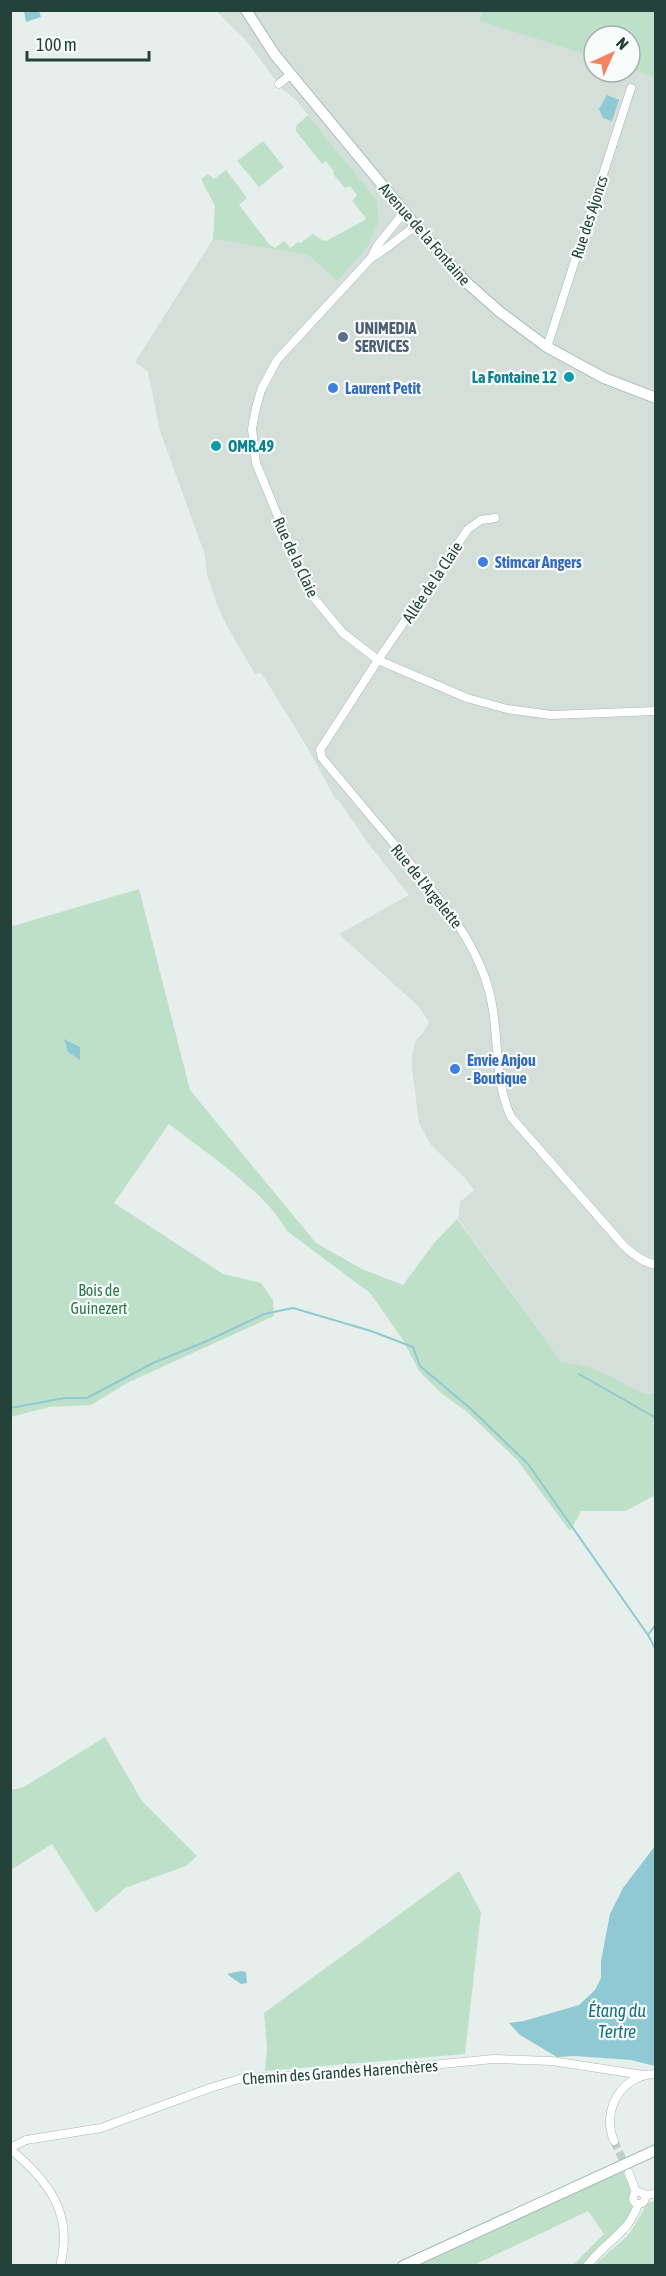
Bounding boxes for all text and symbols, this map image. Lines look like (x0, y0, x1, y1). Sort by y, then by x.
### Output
scale bar (27, 24, 148, 62)
north arrow (582, 24, 642, 84)
text: 100 m (36, 34, 77, 55)
text: N (613, 34, 632, 53)
street label: Rue des Ajoncs (567, 173, 612, 261)
street label: Avenue de la Fontaine (376, 179, 474, 289)
place label: UNIMEDIA SERVICES (355, 319, 417, 355)
marker: UNIMEDIA SERVICES (336, 330, 350, 344)
place label: La Fontaine 12 (472, 368, 557, 386)
marker: La Fontaine 12 (562, 370, 576, 384)
place label: Laurent Petit (345, 379, 421, 397)
marker: Laurent Petit (326, 381, 340, 395)
place label: OMR.49 (228, 437, 274, 455)
marker: OMR.49 (209, 439, 223, 453)
street label: Rue de la Claie (270, 514, 322, 600)
street label: Allée de la Claie (398, 538, 466, 626)
place label: Stimcar Angers (495, 553, 582, 571)
marker: Stimcar Angers (476, 555, 490, 569)
street label: Rue de l'Argelette (387, 840, 466, 932)
place label: Envie Anjou - Boutique (467, 1051, 536, 1087)
marker: Envie Anjou - Boutique (448, 1062, 462, 1076)
park label: Bois de Guinezert (71, 1281, 128, 1317)
water label: Étang du Tertre (588, 2000, 646, 2042)
street label: Chemin des Grandes Harenchères (242, 2056, 439, 2088)

